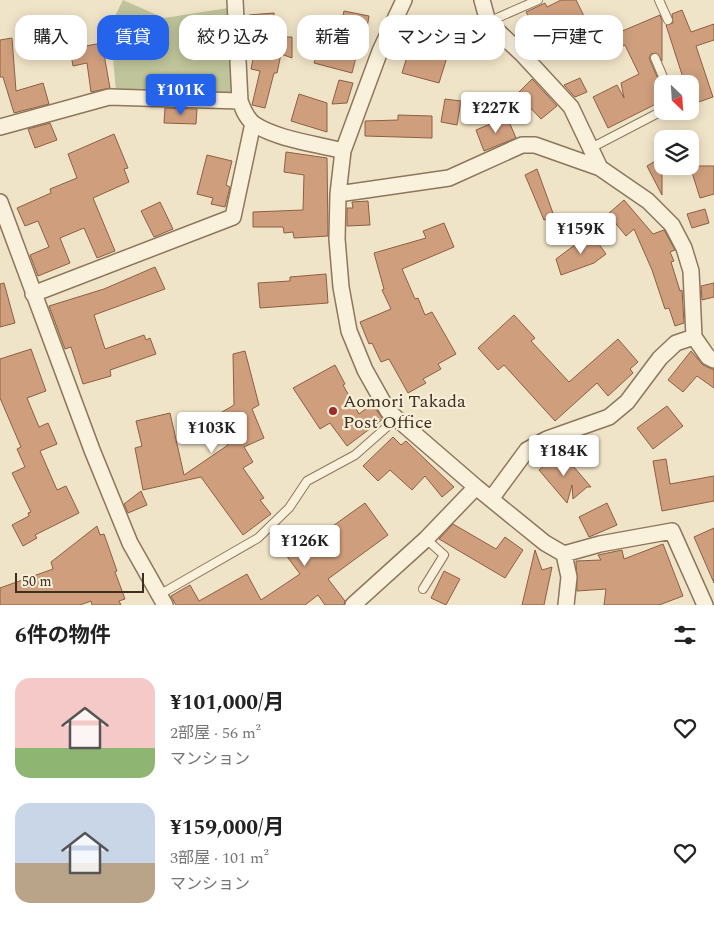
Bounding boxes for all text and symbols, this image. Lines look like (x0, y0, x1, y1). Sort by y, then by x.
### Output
chip: 購入 (15, 15, 87, 60)
chip: 賃貸 (97, 15, 169, 60)
chip: 絞り込み (179, 15, 287, 60)
chip: 新着 (297, 15, 369, 60)
chip: マンション (379, 15, 505, 60)
chip: 一戸建て (515, 15, 623, 60)
pin: ¥101K (146, 74, 216, 116)
north arrow (654, 75, 699, 120)
map controls (654, 75, 699, 175)
text: ¥101K (157, 78, 205, 102)
pin: ¥227K (461, 92, 531, 134)
text: ¥227K (472, 96, 520, 120)
button: layers (654, 130, 699, 175)
pin: ¥159K (546, 212, 616, 255)
text: ¥159K (557, 217, 605, 241)
place label: Aomori Takada Post Office (343, 388, 466, 436)
marker: Aomori Takada Post Office (327, 405, 339, 417)
pin: ¥103K (177, 412, 247, 454)
text: ¥103K (188, 416, 236, 440)
pin: ¥184K (529, 434, 599, 477)
text: ¥184K (540, 439, 588, 463)
pin: ¥126K (270, 524, 340, 567)
text: ¥126K (281, 529, 329, 553)
scale bar (15, 570, 144, 593)
text: 50 m (22, 571, 52, 592)
text: 6件の物件 (15, 620, 111, 652)
icon: filters (671, 621, 699, 649)
text: ¥101,000/月 (170, 687, 284, 719)
icon: home (55, 698, 115, 758)
icon: heart (671, 714, 699, 742)
text: 2部屋 · 56 m² (170, 721, 261, 745)
text: マンション (170, 747, 250, 771)
text: ¥159,000/月 (170, 812, 284, 844)
icon: home (55, 823, 115, 883)
icon: heart (671, 839, 699, 867)
text: 3部屋 · 101 m² (170, 846, 269, 870)
text: マンション (170, 872, 250, 896)

